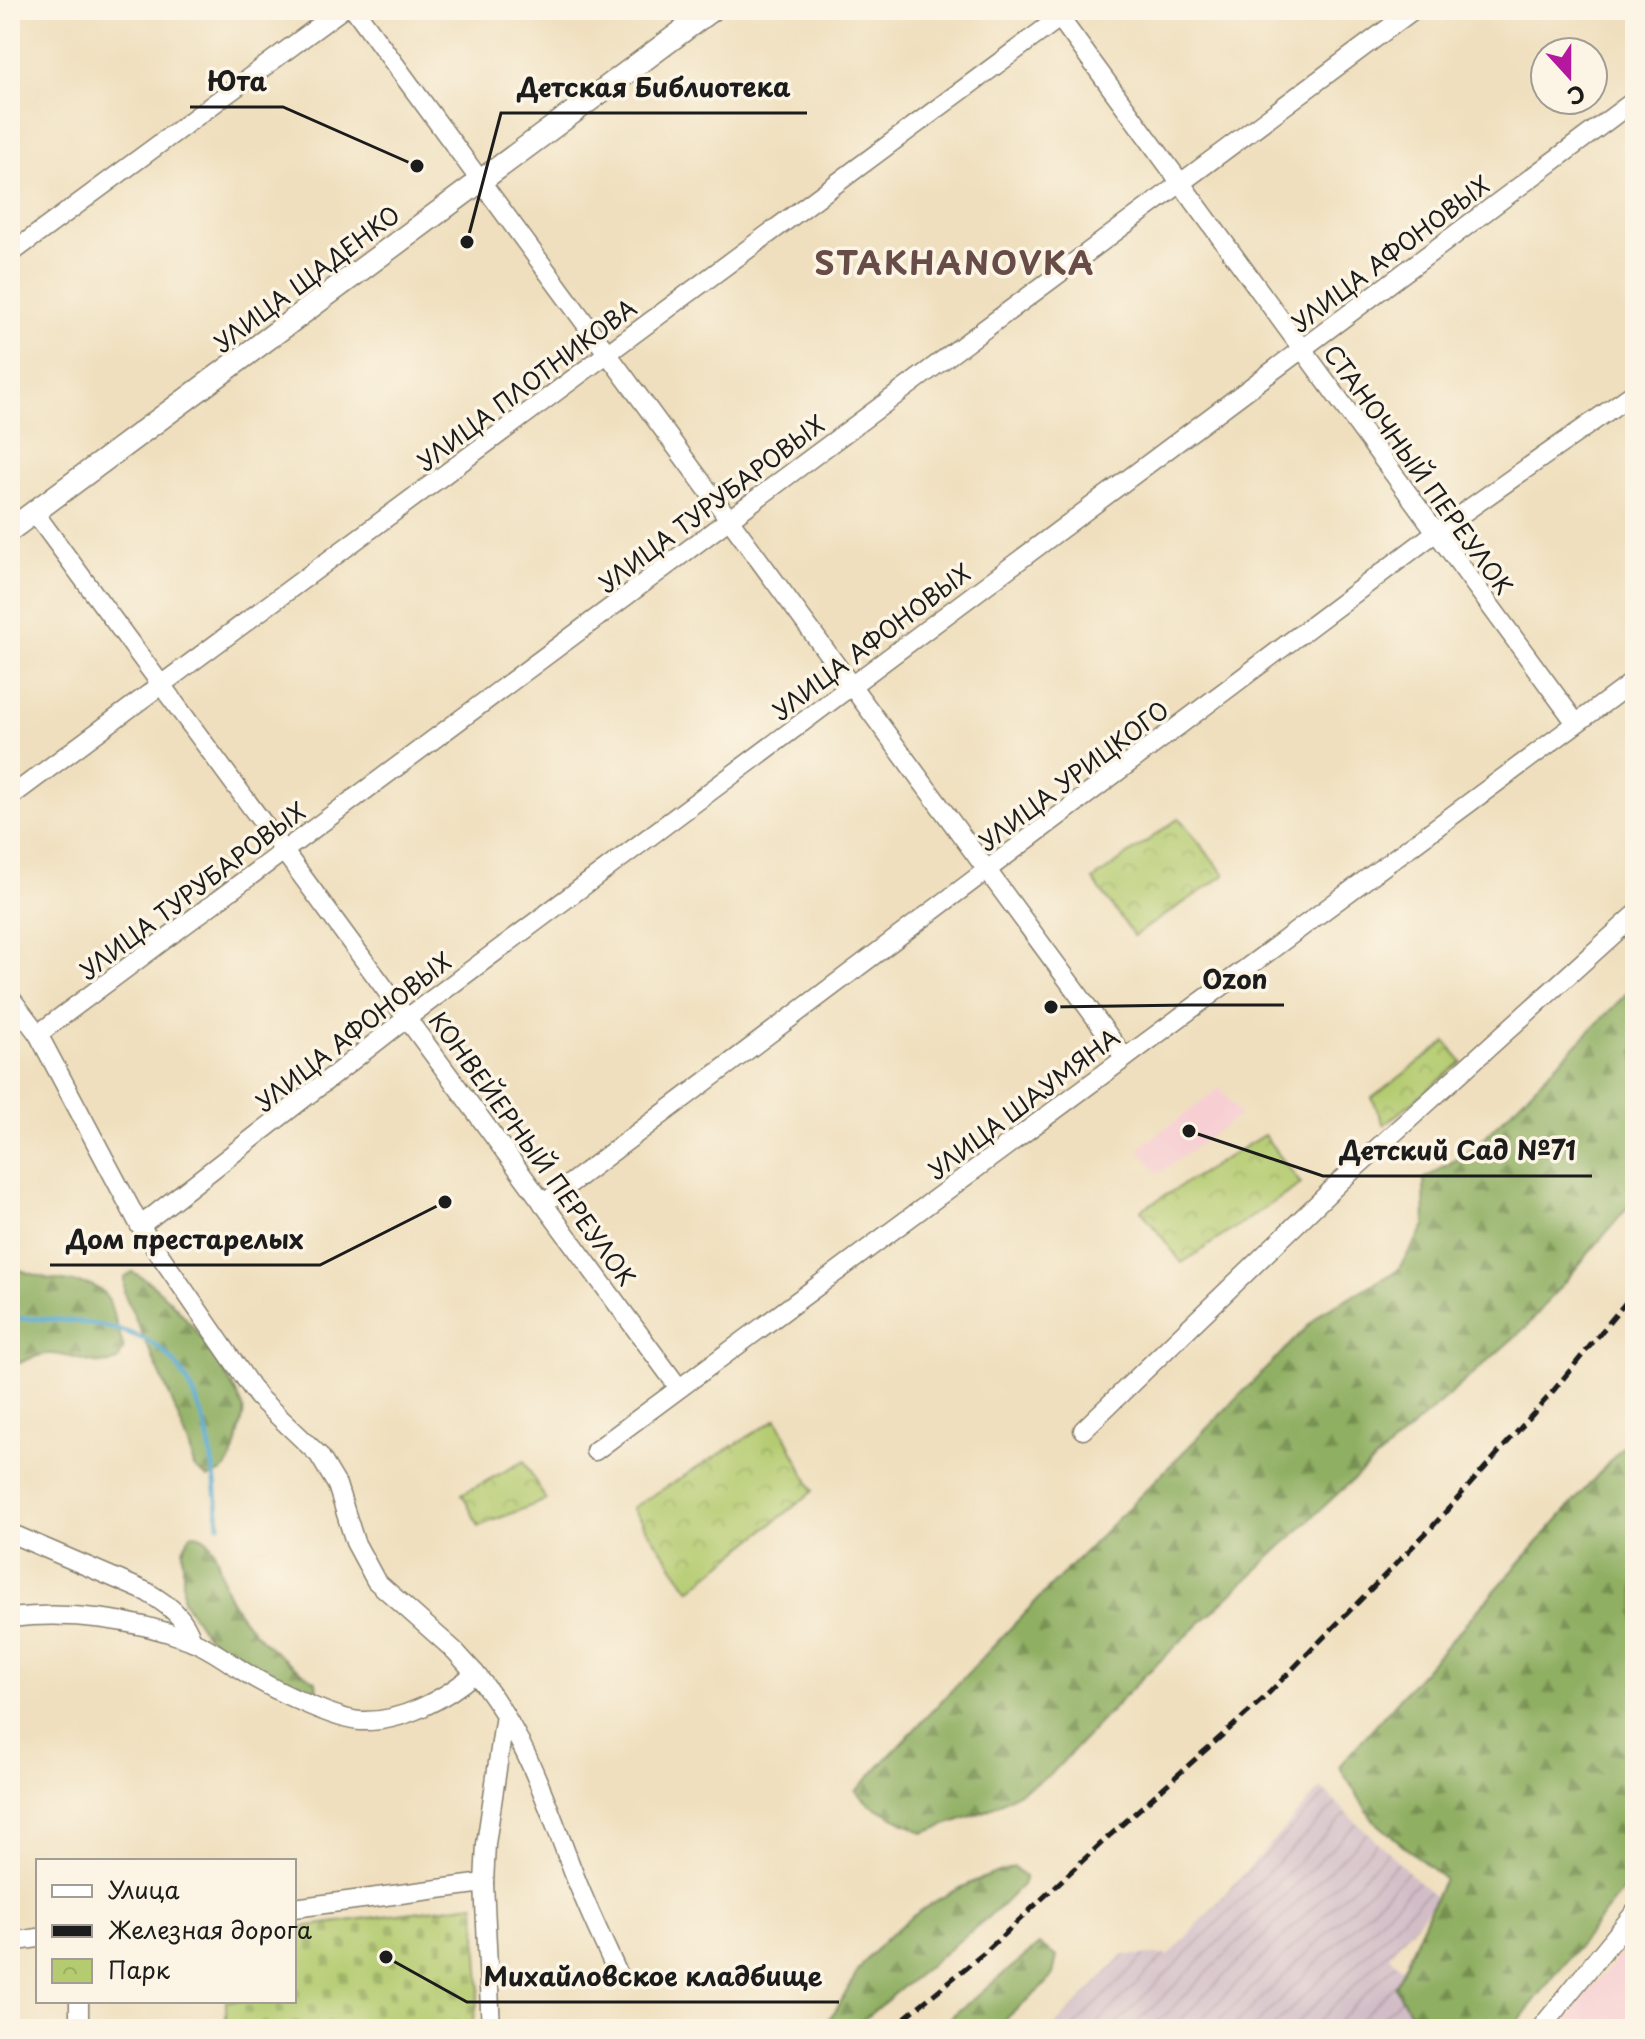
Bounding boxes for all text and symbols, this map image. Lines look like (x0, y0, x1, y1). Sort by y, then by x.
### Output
north arrow (1529, 36, 1609, 116)
callout: Юта (190, 57, 283, 107)
text: Юта (207, 61, 267, 100)
callout: Детская Библиотека (501, 63, 807, 113)
text: Детская Библиотека (516, 67, 791, 106)
text: С (1563, 78, 1590, 114)
street label: УЛИЦА АФОНОВЫХ (1283, 166, 1497, 340)
street label: УЛИЦА ЩАДЕНКО (205, 196, 407, 360)
district label: STAKHANOVKA (815, 238, 1096, 286)
street label: УЛИЦА ПЛОТНИКОВА (409, 289, 643, 479)
street label: СТАНОЧНЫЙ ПЕРЕУЛОК (1316, 336, 1522, 602)
street label: УЛИЦА ТУРУБАРОВЫХ (590, 406, 832, 600)
street label: УЛИЦА АФОНОВЫХ (764, 554, 978, 728)
street label: УЛИЦА УРИЦКОГО (970, 691, 1176, 859)
street label: УЛИЦА ТУРУБАРОВЫХ (71, 793, 313, 987)
street label: УЛИЦА АФОНОВЫХ (247, 943, 459, 1119)
callout: Ozon (1187, 955, 1284, 1005)
text: Ozon (1202, 959, 1268, 998)
street label: КОНВЕЙЕРНЫЙ ПЕРЕУЛОК (421, 1003, 645, 1293)
street label: УЛИЦА ШАУМЯНА (920, 1019, 1126, 1187)
callout: Детский Сад №71 (1323, 1126, 1592, 1176)
text: Детский Сад №71 (1339, 1130, 1576, 1169)
callout: Дом престарелых (50, 1215, 320, 1265)
text: Дом престарелых (66, 1219, 304, 1258)
legend (36, 1859, 296, 2003)
text: Улица (108, 1871, 180, 1907)
text: Железная дорога (108, 1911, 312, 1947)
text: Парк (108, 1951, 171, 1987)
callout: Михайловское кладбище (467, 1952, 839, 2002)
text: Михайловское кладбище (484, 1956, 823, 1995)

